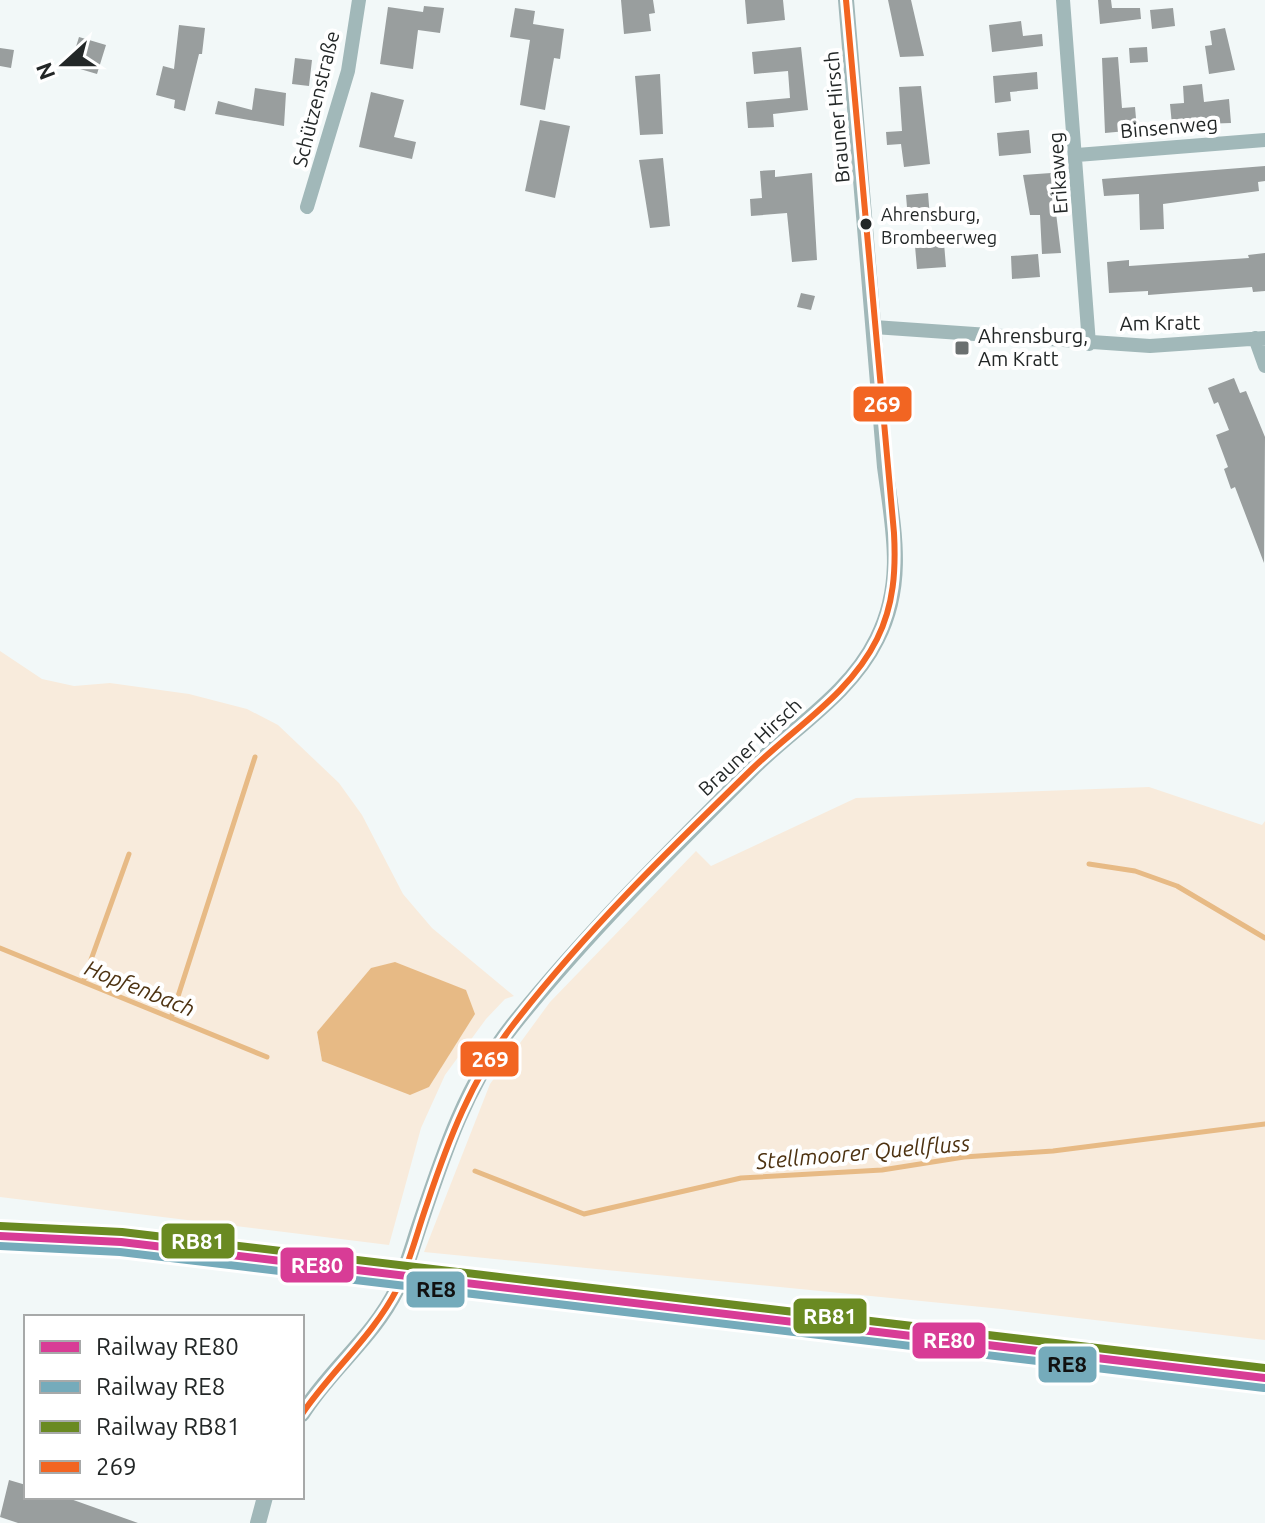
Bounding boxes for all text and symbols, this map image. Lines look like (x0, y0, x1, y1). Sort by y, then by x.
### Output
north arrow (24, 24, 104, 104)
street label: Schützenstraße (287, 28, 344, 169)
street label: Brauner Hirsch (819, 50, 854, 184)
text: N (30, 59, 59, 83)
street label: Binsenweg (1119, 111, 1219, 142)
street label: Erikaweg (1043, 131, 1072, 215)
place label: Ahrensburg, Brombeerweg (881, 204, 997, 247)
marker: Ahrensburg, Brombeerweg (858, 216, 874, 232)
street label: Am Kratt (1119, 310, 1201, 335)
place label: Ahrensburg, Am Kratt (978, 324, 1088, 370)
marker: Ahrensburg, Am Kratt (953, 339, 971, 357)
line badge: 269 (852, 385, 913, 423)
text: 269 (863, 391, 901, 416)
street label: Brauner Hirsch (693, 693, 806, 800)
water label: Hopfenbach (81, 954, 199, 1022)
line badge: 269 (459, 1040, 520, 1078)
text: 269 (471, 1046, 509, 1071)
water label: Stellmoorer Quellfluss (754, 1130, 971, 1174)
line badge: RB81 (160, 1222, 236, 1260)
text: RB81 (171, 1228, 225, 1253)
line badge: RE80 (279, 1246, 355, 1284)
text: RE80 (291, 1252, 343, 1277)
line badge: RE8 (405, 1270, 466, 1309)
text: RE8 (416, 1276, 456, 1301)
line badge: RB81 (792, 1297, 868, 1335)
text: RB81 (803, 1303, 857, 1328)
legend (24, 1315, 304, 1499)
line badge: RE80 (911, 1321, 987, 1360)
text: RE80 (923, 1327, 975, 1352)
text: Railway RE80 (96, 1333, 239, 1360)
line badge: RE8 (1037, 1345, 1098, 1384)
text: RE8 (1047, 1351, 1087, 1376)
text: Railway RE8 (96, 1373, 225, 1400)
text: Railway RB81 (96, 1413, 241, 1440)
text: 269 (96, 1453, 137, 1480)

